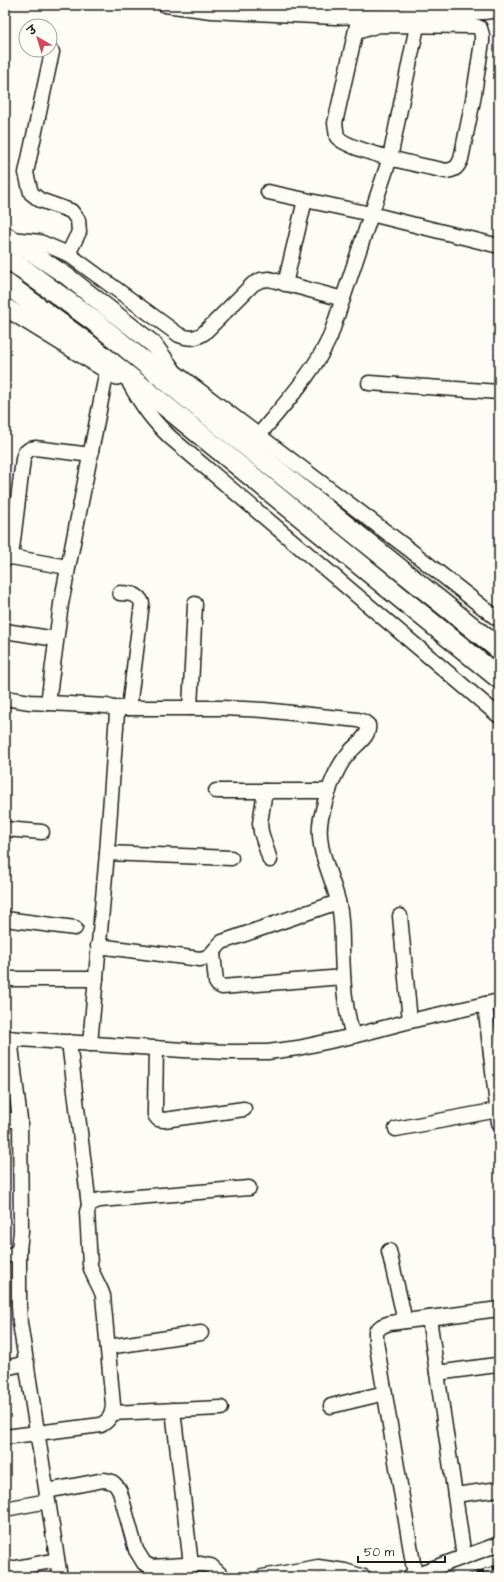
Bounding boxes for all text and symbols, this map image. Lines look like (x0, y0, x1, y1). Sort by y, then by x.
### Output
north arrow (18, 18, 58, 58)
text: उ (24, 21, 41, 39)
scale bar (358, 1538, 445, 1564)
text: 50 m (364, 1544, 395, 1561)

